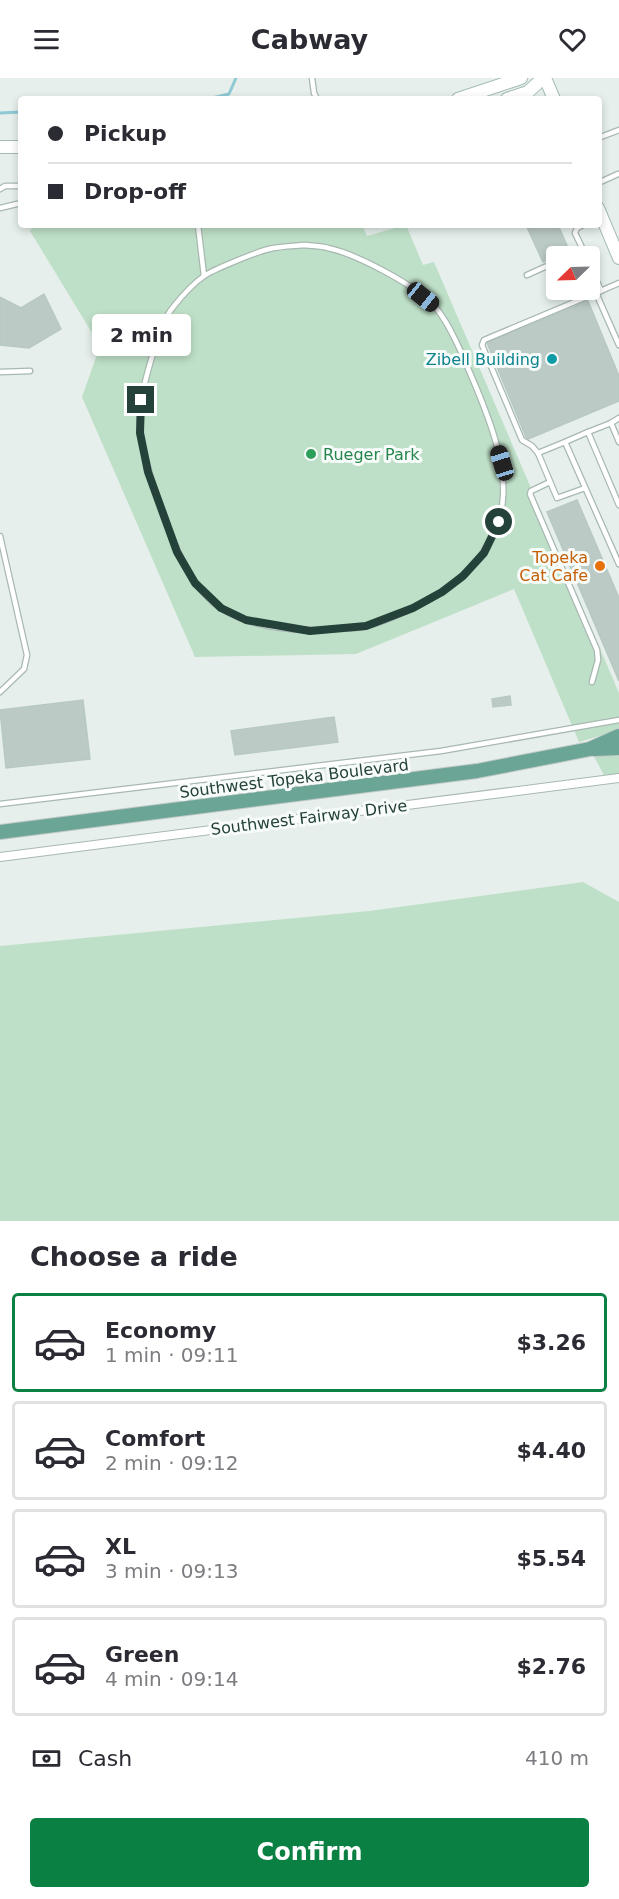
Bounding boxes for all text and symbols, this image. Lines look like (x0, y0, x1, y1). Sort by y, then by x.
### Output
icon: menu (30, 23, 63, 56)
icon: heart (556, 23, 589, 56)
text: Cabway (251, 24, 368, 55)
text: Pickup (84, 121, 167, 146)
text: Drop-off (84, 179, 186, 204)
north arrow (546, 246, 600, 300)
map controls (546, 246, 600, 300)
car (403, 279, 443, 315)
callout: 2 min (92, 313, 190, 355)
text: 2 min (110, 323, 173, 347)
place label: Zibell Building (426, 350, 540, 369)
marker: Zibell Building (545, 352, 559, 366)
route end (127, 386, 154, 413)
car (488, 443, 516, 483)
place label: Rueger Park (323, 445, 420, 464)
marker: Rueger Park (304, 447, 318, 461)
route start (485, 508, 512, 535)
place label: Topeka Cat Cafe (519, 548, 588, 585)
marker: Topeka Cat Cafe (593, 559, 607, 573)
street label: Southwest Topeka Boulevard (178, 755, 410, 802)
street label: Southwest Fairway Drive (210, 796, 408, 839)
text: Choose a ride (30, 1241, 238, 1272)
icon: car (33, 1316, 87, 1370)
text: Economy (105, 1318, 216, 1343)
text: $3.26 (516, 1330, 586, 1355)
text: 1 min · 09:11 (105, 1343, 239, 1367)
icon: car (33, 1424, 87, 1478)
text: Comfort (105, 1426, 205, 1451)
text: $4.40 (516, 1438, 586, 1463)
text: 2 min · 09:12 (105, 1451, 239, 1475)
icon: car (33, 1532, 87, 1586)
text: XL (105, 1534, 136, 1559)
text: $5.54 (516, 1546, 586, 1571)
text: 3 min · 09:13 (105, 1559, 239, 1583)
icon: car (33, 1640, 87, 1694)
text: Green (105, 1642, 179, 1667)
text: $2.76 (516, 1654, 586, 1679)
text: 4 min · 09:14 (105, 1667, 239, 1691)
icon: cash (30, 1742, 63, 1775)
text: Cash (78, 1746, 132, 1771)
text: 410 m (525, 1746, 589, 1770)
button: Confirm (30, 1818, 589, 1887)

